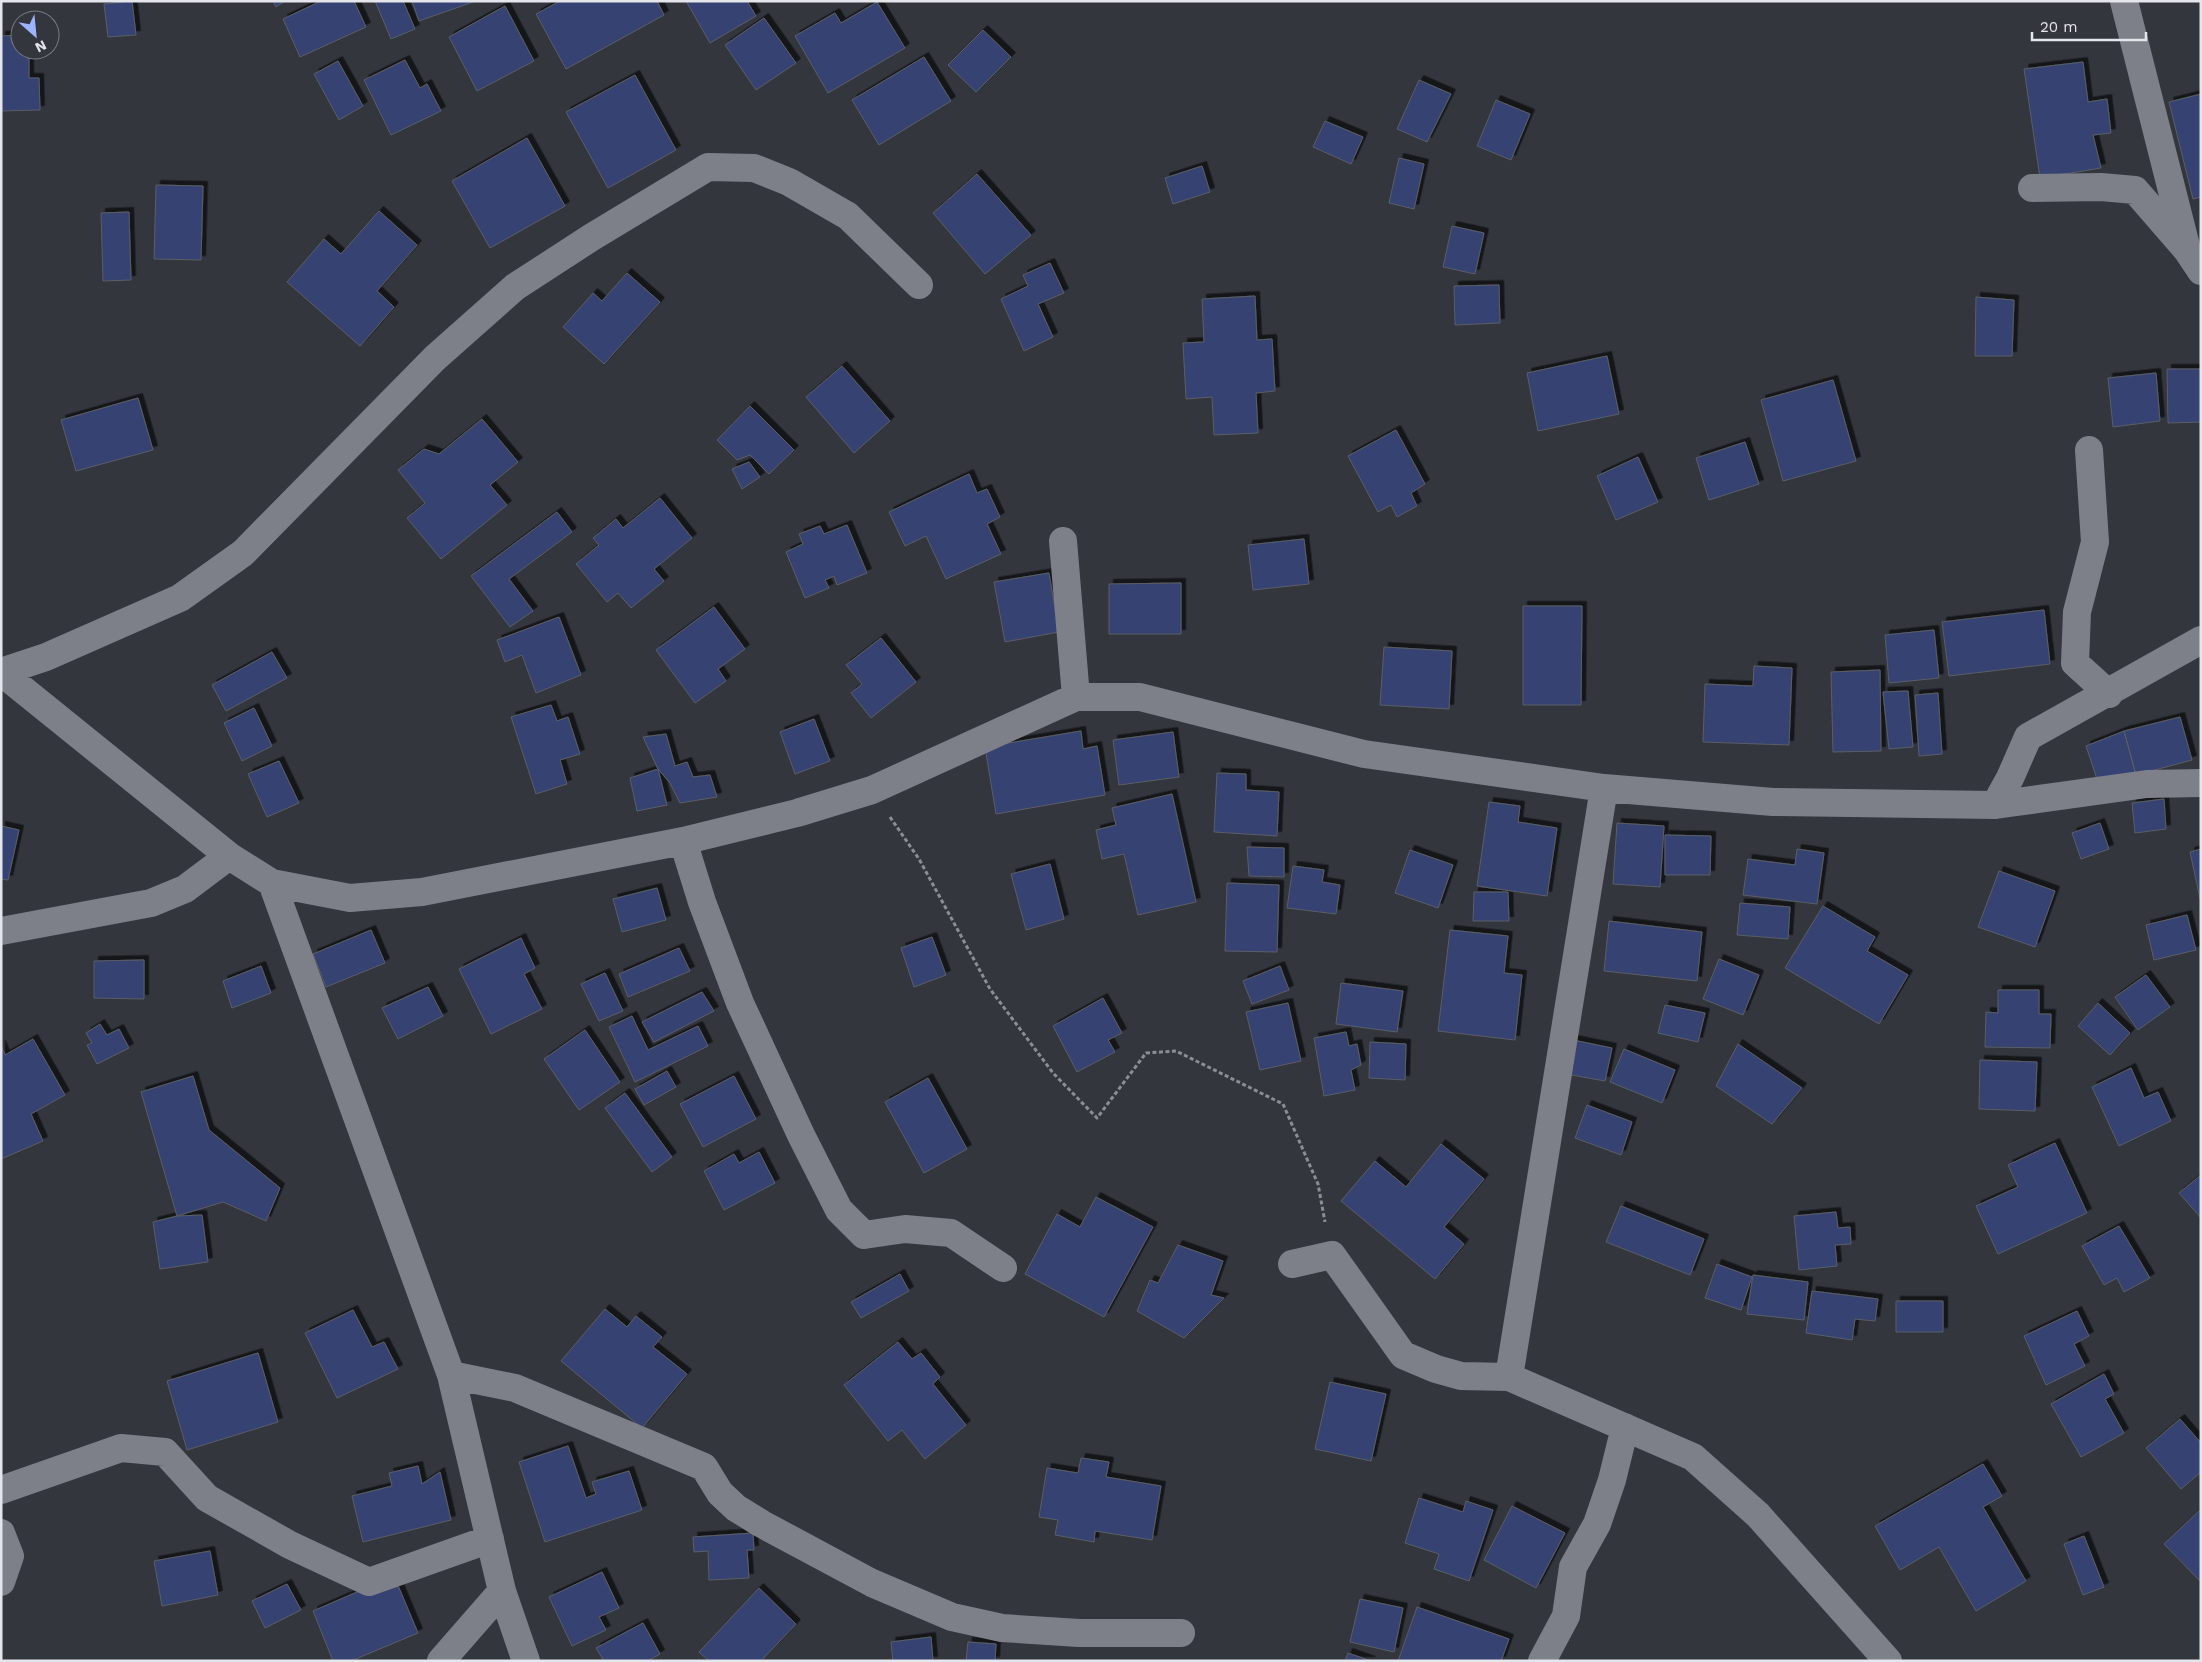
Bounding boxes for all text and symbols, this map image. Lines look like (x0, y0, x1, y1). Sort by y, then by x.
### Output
north arrow (10, 10, 60, 60)
scale bar (2032, 10, 2146, 42)
text: 20 m (2040, 18, 2078, 36)
text: N (33, 37, 49, 56)

